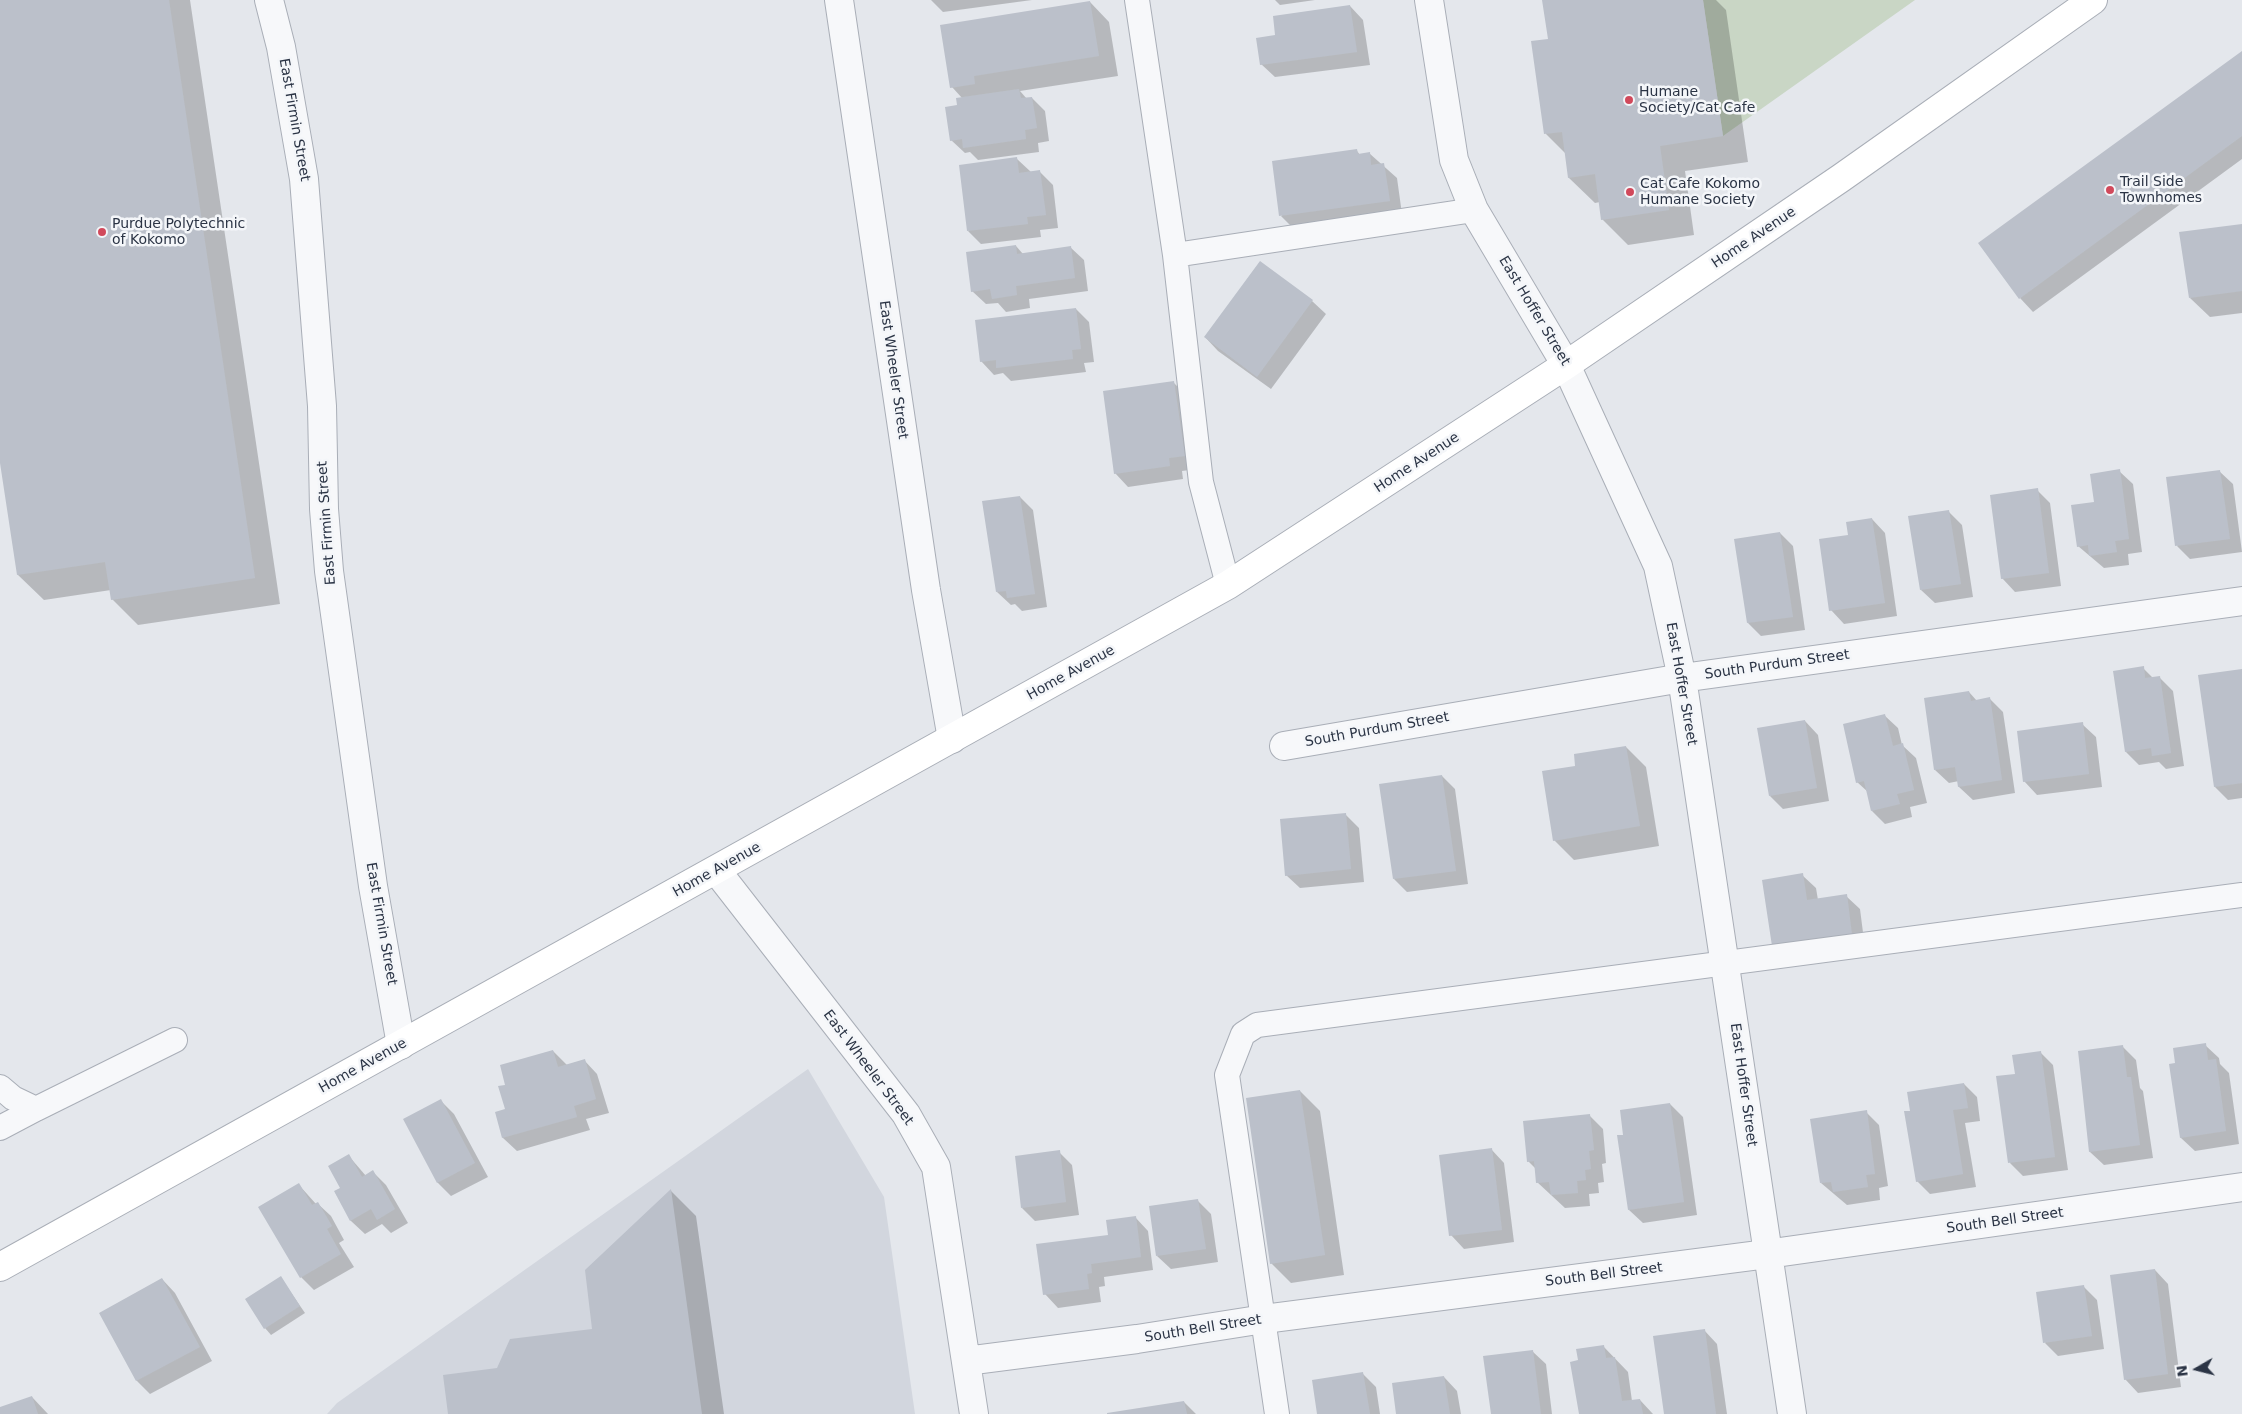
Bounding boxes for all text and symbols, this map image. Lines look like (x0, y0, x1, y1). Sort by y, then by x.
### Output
street label: East Firmin Street (275, 57, 313, 183)
place label: Humane Society/Cat Cafe (1639, 84, 1755, 116)
marker: Humane Society/Cat Cafe (1623, 94, 1635, 106)
place label: Trail Side Townhomes (2120, 174, 2202, 206)
place label: Cat Cafe Kokomo Humane Society (1640, 176, 1760, 208)
marker: Trail Side Townhomes (2104, 184, 2116, 196)
marker: Cat Cafe Kokomo Humane Society (1624, 186, 1636, 198)
street label: Home Avenue (1709, 204, 1799, 272)
place label: Purdue Polytechnic of Kokomo (112, 216, 245, 248)
marker: Purdue Polytechnic of Kokomo (96, 226, 108, 238)
street label: East Hoffer Street (1495, 253, 1573, 369)
street label: East Wheeler Street (875, 300, 911, 440)
street label: Home Avenue (1371, 429, 1463, 497)
street label: East Firmin Street (314, 460, 340, 586)
street label: East Hoffer Street (1662, 621, 1700, 747)
street label: Home Avenue (1024, 642, 1118, 704)
street label: South Purdum Street (1703, 647, 1851, 683)
street label: South Purdum Street (1304, 709, 1450, 751)
street label: Home Avenue (670, 839, 764, 901)
street label: East Firmin Street (362, 861, 400, 987)
street label: East Wheeler Street (819, 1007, 917, 1129)
street label: East Hoffer Street (1726, 1022, 1760, 1148)
street label: Home Avenue (316, 1035, 410, 1097)
street label: South Bell Street (1945, 1204, 2065, 1238)
street label: South Bell Street (1544, 1259, 1664, 1291)
street label: South Bell Street (1143, 1311, 1263, 1347)
north arrow (2172, 1344, 2222, 1394)
text: N (2173, 1364, 2191, 1378)

